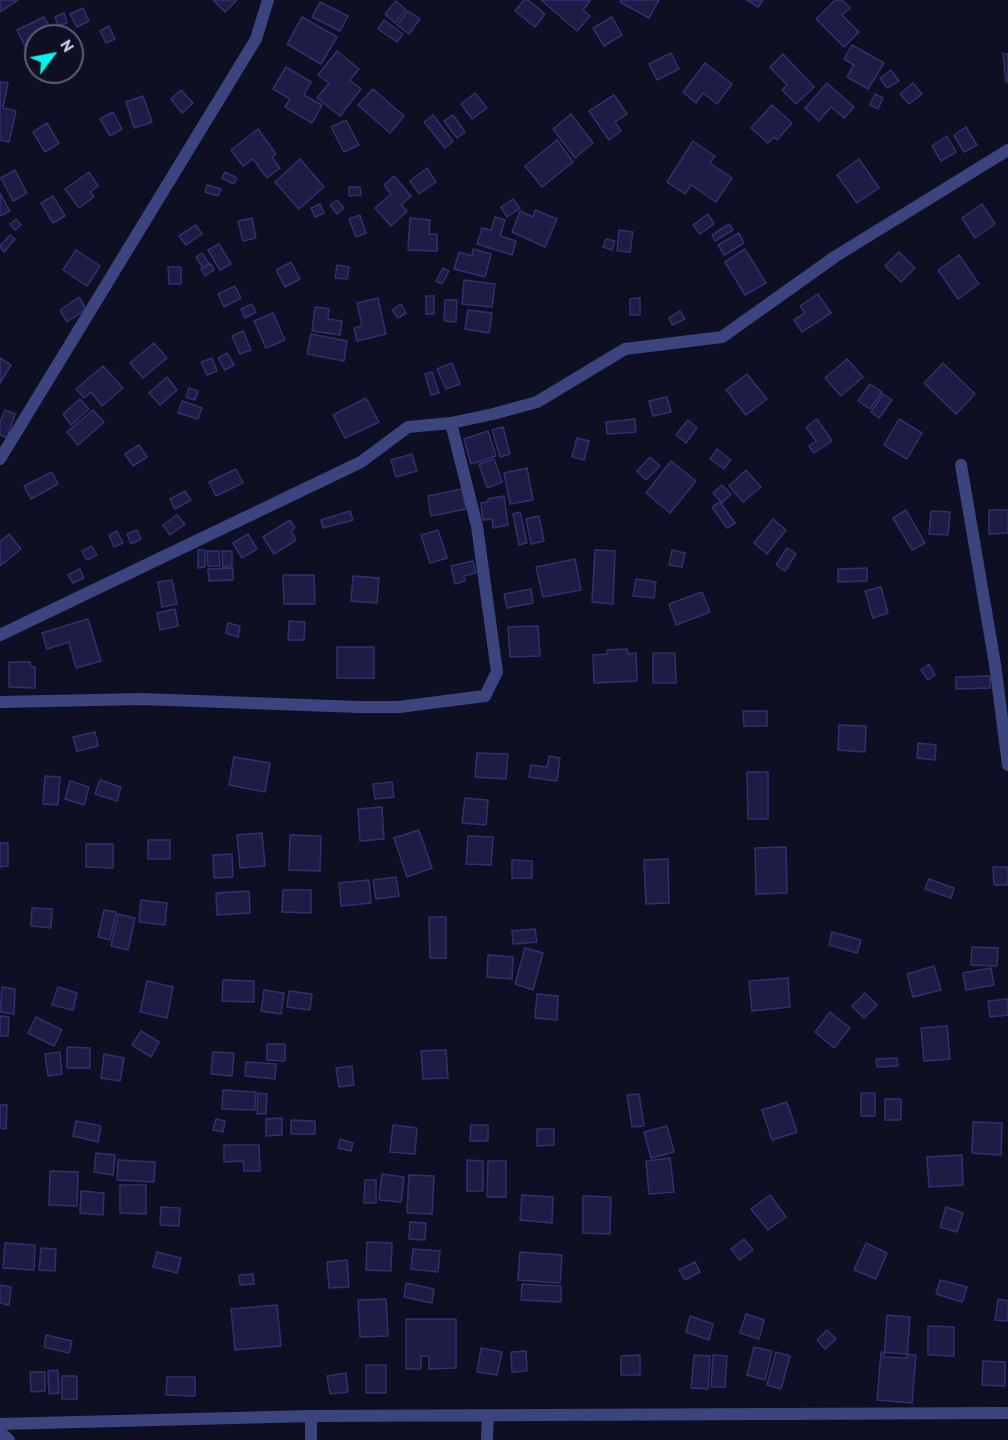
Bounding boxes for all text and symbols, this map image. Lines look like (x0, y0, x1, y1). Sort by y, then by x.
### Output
north arrow (24, 24, 84, 84)
text: N (56, 36, 79, 55)

